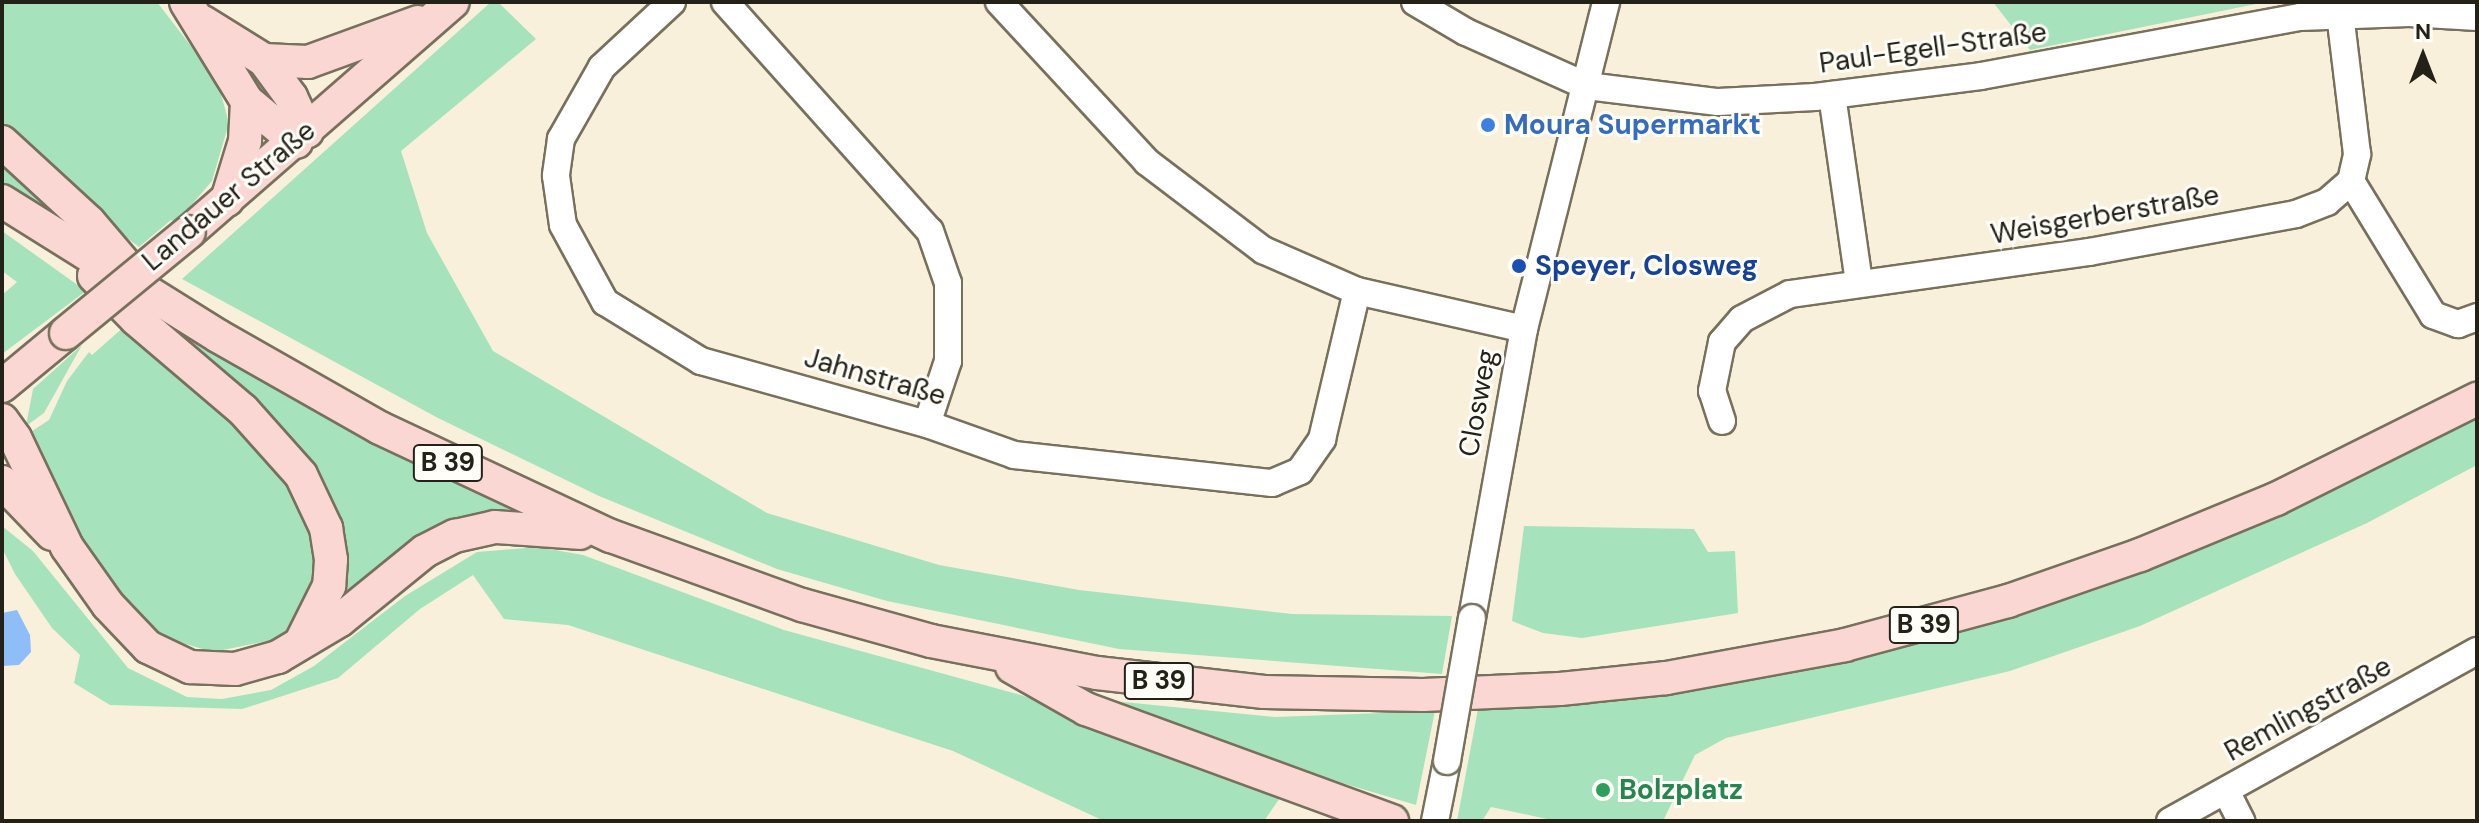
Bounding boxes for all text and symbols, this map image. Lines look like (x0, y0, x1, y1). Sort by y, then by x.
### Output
street label: Paul-Egell-Straße (1817, 15, 2049, 81)
north arrow (2383, 16, 2463, 96)
text: N (2415, 17, 2431, 46)
place label: Moura Supermarkt (1504, 108, 1761, 142)
street label: Landauer Straße (136, 114, 322, 278)
marker: Moura Supermarkt (1479, 116, 1497, 134)
street label: Weisgerberstraße (1988, 178, 2222, 252)
place label: Speyer, Closweg (1535, 249, 1758, 283)
marker: Speyer, Closweg (1510, 257, 1528, 275)
street label: Jahnstraße (800, 341, 950, 413)
street label: Closweg (1452, 347, 1504, 459)
road number: B 39 (412, 441, 484, 485)
road number: B 39 (1888, 603, 1960, 647)
street label: Remlingstraße (2219, 649, 2397, 769)
road number: B 39 (1123, 659, 1195, 703)
place label: Bolzplatz (1619, 773, 1743, 807)
marker: Bolzplatz (1594, 781, 1612, 799)

